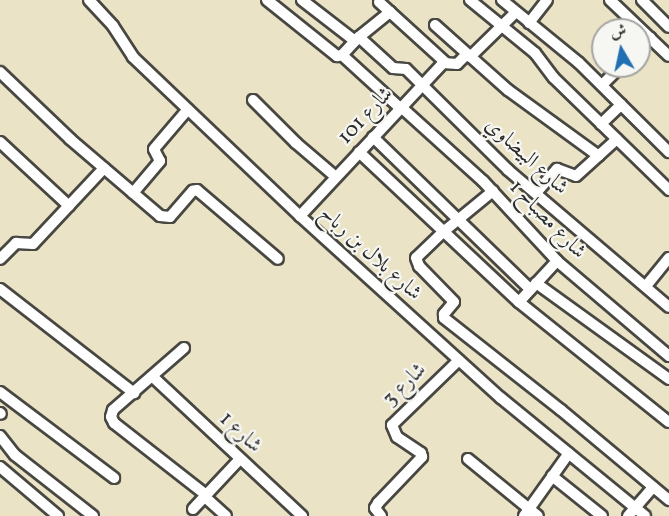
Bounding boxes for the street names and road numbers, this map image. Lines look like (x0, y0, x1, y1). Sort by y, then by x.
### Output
street label: شارع 101 (333, 82, 399, 150)
street label: شارع البيضاوي (479, 113, 573, 201)
street label: شارع مصباح 1 (503, 175, 591, 265)
street label: شارع بلال بن رباح (314, 202, 426, 306)
street label: شارع 3 (378, 358, 432, 412)
street label: شارع 1 (214, 407, 266, 459)

